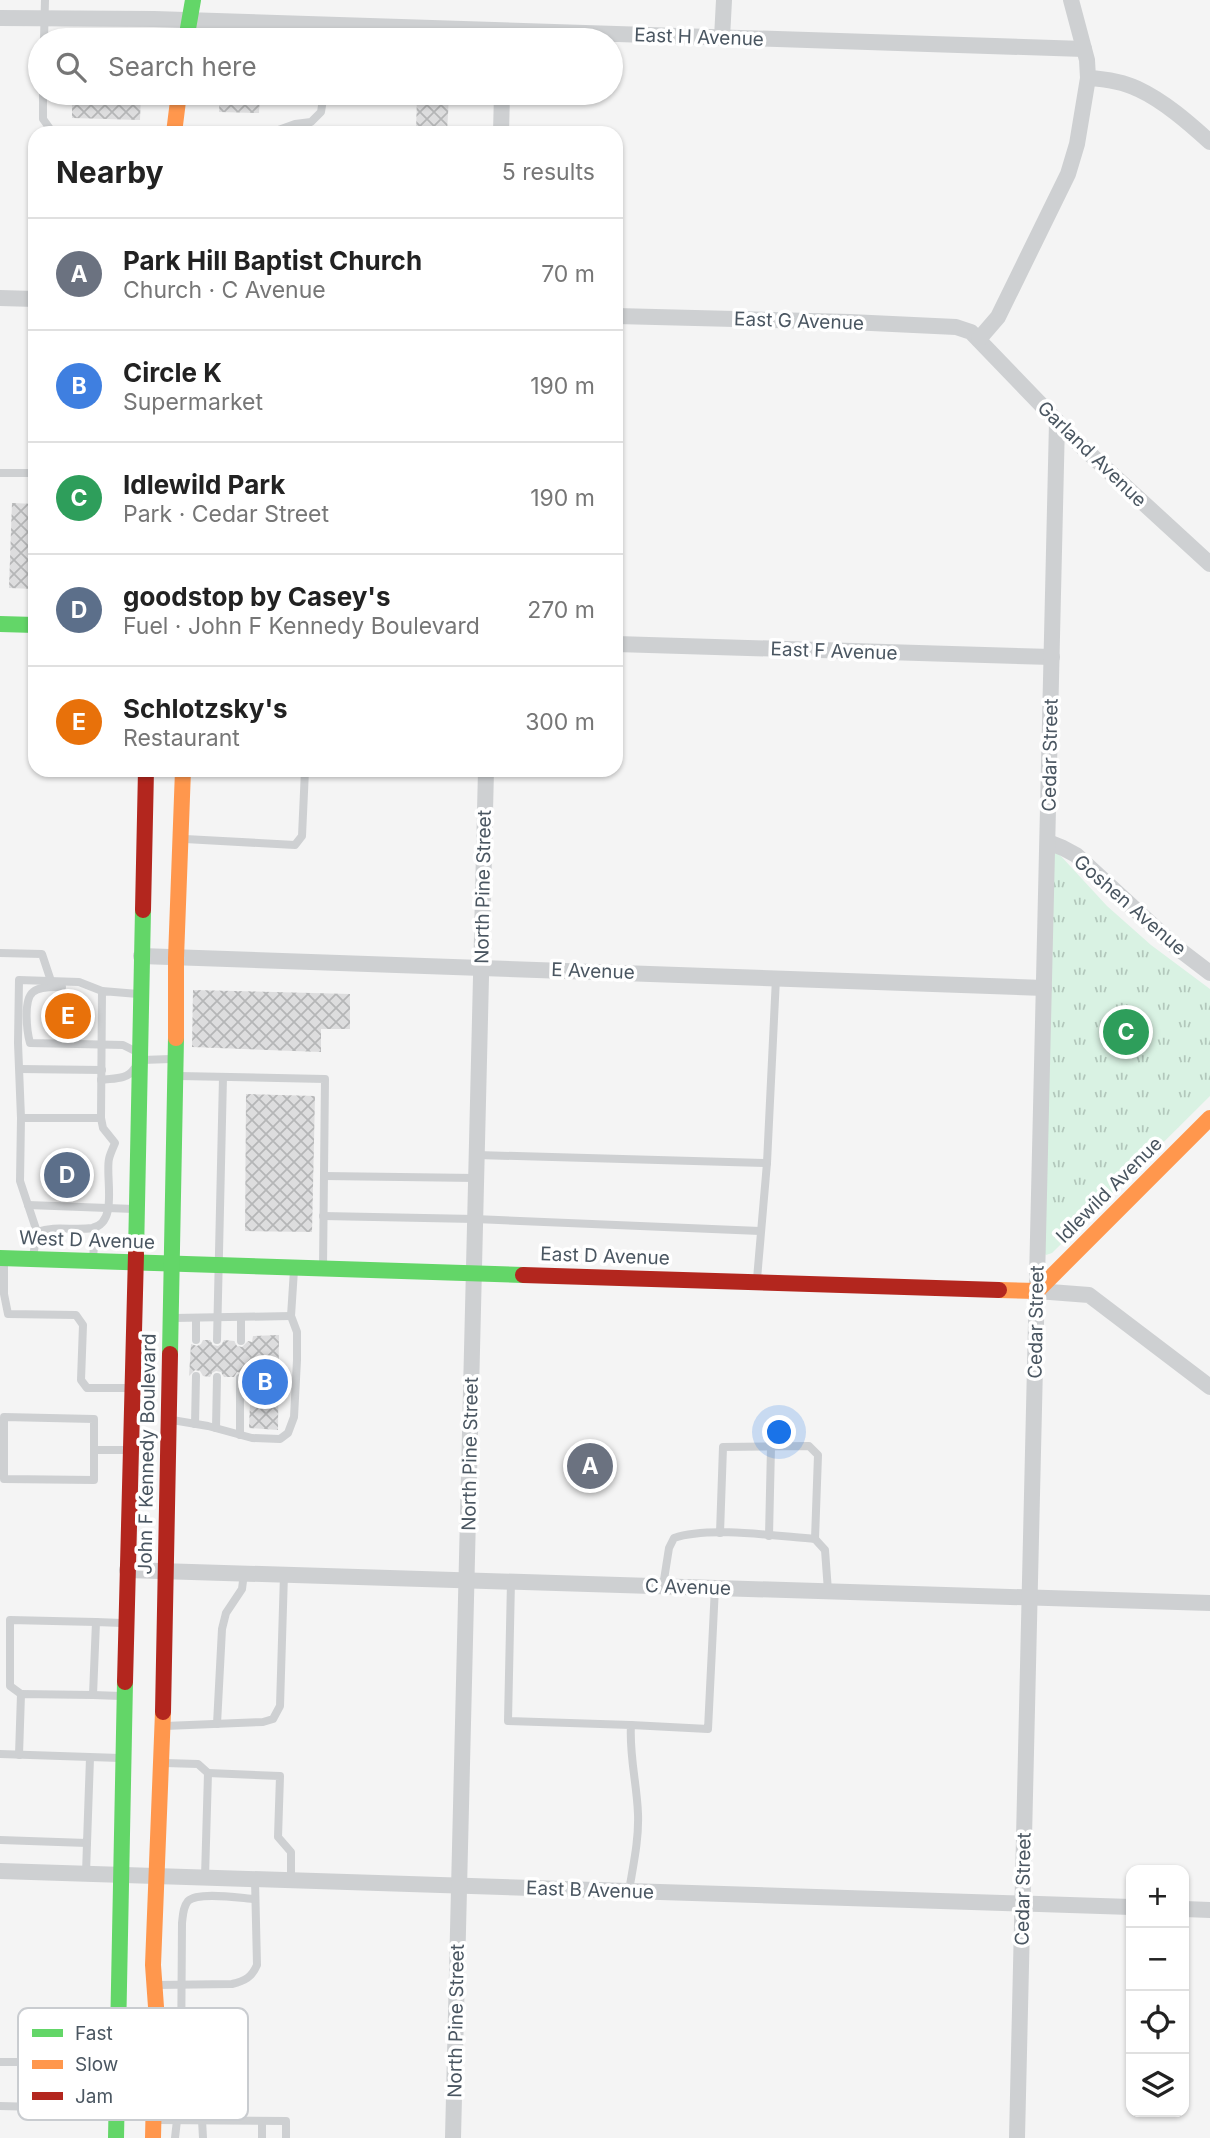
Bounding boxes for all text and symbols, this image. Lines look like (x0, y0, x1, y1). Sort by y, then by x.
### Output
street label: East H Avenue (634, 23, 764, 51)
search box (28, 28, 623, 105)
icon: search (52, 48, 90, 86)
text: Search here (108, 51, 257, 82)
text: Nearby (56, 154, 164, 190)
text: 5 results (502, 158, 595, 186)
text: Park Hill Baptist Church (123, 245, 422, 276)
text: A (70, 260, 88, 288)
text: 70 m (541, 260, 595, 288)
text: Church · C Avenue (123, 276, 326, 304)
street label: East G Avenue (734, 307, 864, 335)
text: Circle K (123, 357, 222, 388)
text: B (71, 372, 87, 400)
text: 190 m (530, 372, 595, 400)
text: Supermarket (123, 388, 263, 416)
street label: Garland Avenue (1033, 396, 1151, 512)
text: Idlewild Park (123, 469, 285, 500)
text: C (70, 484, 88, 512)
text: 190 m (530, 484, 595, 512)
text: Park · Cedar Street (123, 500, 329, 528)
text: goodstop by Casey's (123, 581, 391, 612)
text: D (71, 596, 87, 624)
text: 270 m (527, 596, 595, 624)
text: Fuel · John F Kennedy Boulevard (123, 612, 480, 640)
street label: East F Avenue (770, 637, 898, 665)
text: Schlotzsky's (123, 693, 288, 724)
street label: Cedar Street (1038, 698, 1062, 812)
text: E (72, 708, 86, 736)
text: 300 m (525, 708, 595, 736)
text: Restaurant (123, 724, 240, 752)
street label: North Pine Street (470, 810, 496, 964)
street label: Goshen Avenue (1069, 850, 1191, 960)
street label: E Avenue (551, 958, 635, 984)
pin: E (45, 990, 91, 1042)
pin: C (1103, 1006, 1149, 1058)
street label: Idlewild Avenue (1051, 1132, 1167, 1248)
pin: D (44, 1149, 90, 1201)
street label: West D Avenue (19, 1226, 155, 1254)
street label: East D Avenue (540, 1242, 670, 1270)
street label: Cedar Street (1024, 1265, 1048, 1379)
street label: John F Kennedy Boulevard (133, 1333, 161, 1575)
pin: B (242, 1356, 288, 1408)
street label: North Pine Street (457, 1377, 483, 1531)
your location (762, 1415, 796, 1449)
pin: A (567, 1440, 613, 1492)
street label: C Avenue (645, 1574, 731, 1600)
street label: Cedar Street (1011, 1832, 1035, 1946)
map controls (1126, 1865, 1189, 2117)
button: + (1126, 1865, 1189, 1928)
street label: East B Avenue (526, 1876, 654, 1904)
button: − (1126, 1928, 1189, 1991)
street label: North Pine Street (443, 1944, 469, 2098)
button: locate (1126, 1991, 1189, 2054)
legend (18, 2008, 248, 2120)
text: Fast (75, 2022, 113, 2045)
text: Slow (75, 2053, 118, 2076)
button: layers (1126, 2054, 1189, 2117)
text: Jam (75, 2085, 113, 2108)

